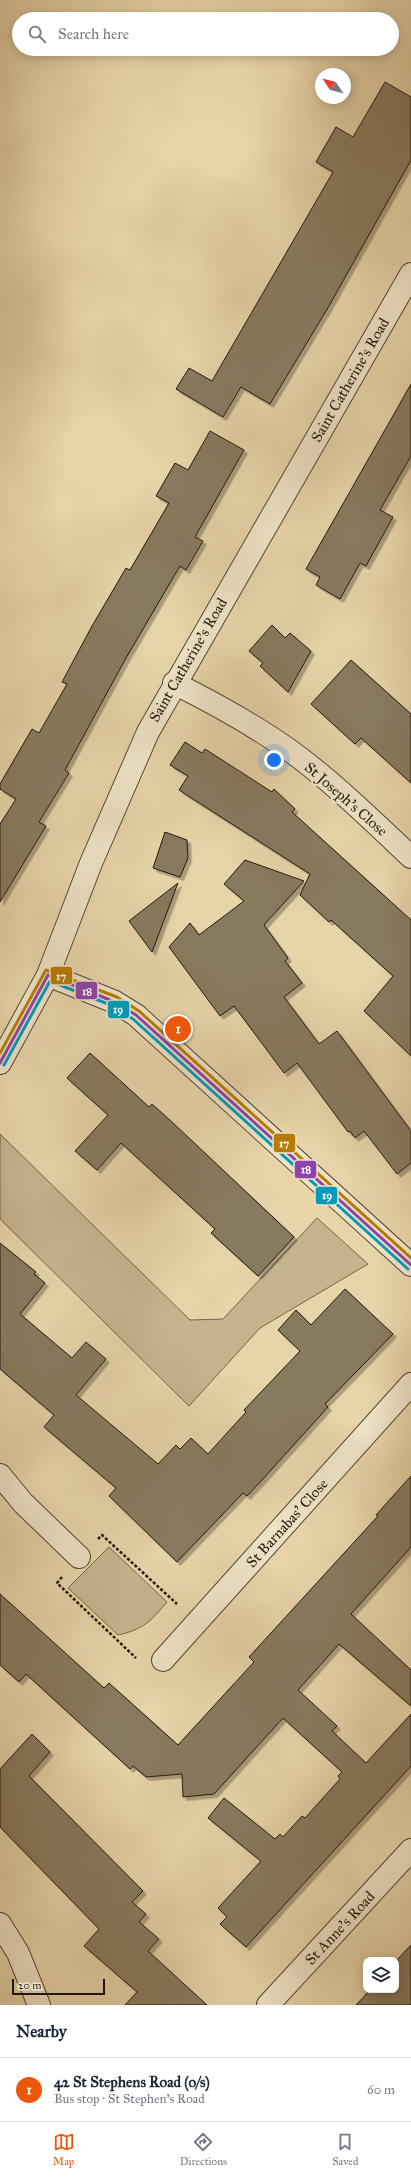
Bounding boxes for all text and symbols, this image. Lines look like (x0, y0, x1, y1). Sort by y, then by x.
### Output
search box (12, 12, 399, 56)
icon: search (26, 23, 48, 45)
text: Search here (58, 25, 129, 43)
north arrow (315, 68, 351, 104)
street label: Saint Catherine's Road (307, 314, 393, 445)
street label: Saint Catherine's Road (145, 594, 231, 725)
your location (264, 750, 284, 770)
street label: St Joseph's Close (300, 758, 391, 841)
line badge: 17 (50, 966, 73, 985)
text: 17 (56, 970, 66, 983)
line badge: 18 (75, 981, 98, 1000)
text: 18 (82, 985, 92, 998)
line badge: 19 (107, 1000, 130, 1019)
text: 19 (113, 1003, 123, 1017)
pin: 1 (165, 1014, 191, 1044)
line badge: 17 (273, 1133, 296, 1153)
text: 17 (279, 1137, 289, 1150)
line badge: 18 (294, 1160, 317, 1179)
text: 18 (301, 1163, 311, 1176)
line badge: 19 (315, 1186, 338, 1205)
text: 19 (322, 1189, 332, 1203)
street label: St Barnabas' Close (242, 1475, 332, 1571)
street label: St Anne's Road (301, 1887, 379, 1969)
map controls (363, 1957, 399, 1993)
button: layers (363, 1957, 399, 1993)
scale bar (12, 1977, 105, 1996)
text: 20 m (18, 1979, 41, 1992)
text: Nearby (16, 2021, 67, 2042)
text: 42 St Stephens Road (o/s) (54, 2073, 210, 2091)
text: 1 (26, 2082, 32, 2098)
text: 60 m (367, 2082, 395, 2098)
text: Bus stop · St Stephen's Road (54, 2091, 205, 2107)
tab: Map (53, 2131, 75, 2168)
tab: Directions (180, 2131, 227, 2168)
tab: Saved (332, 2131, 358, 2168)

